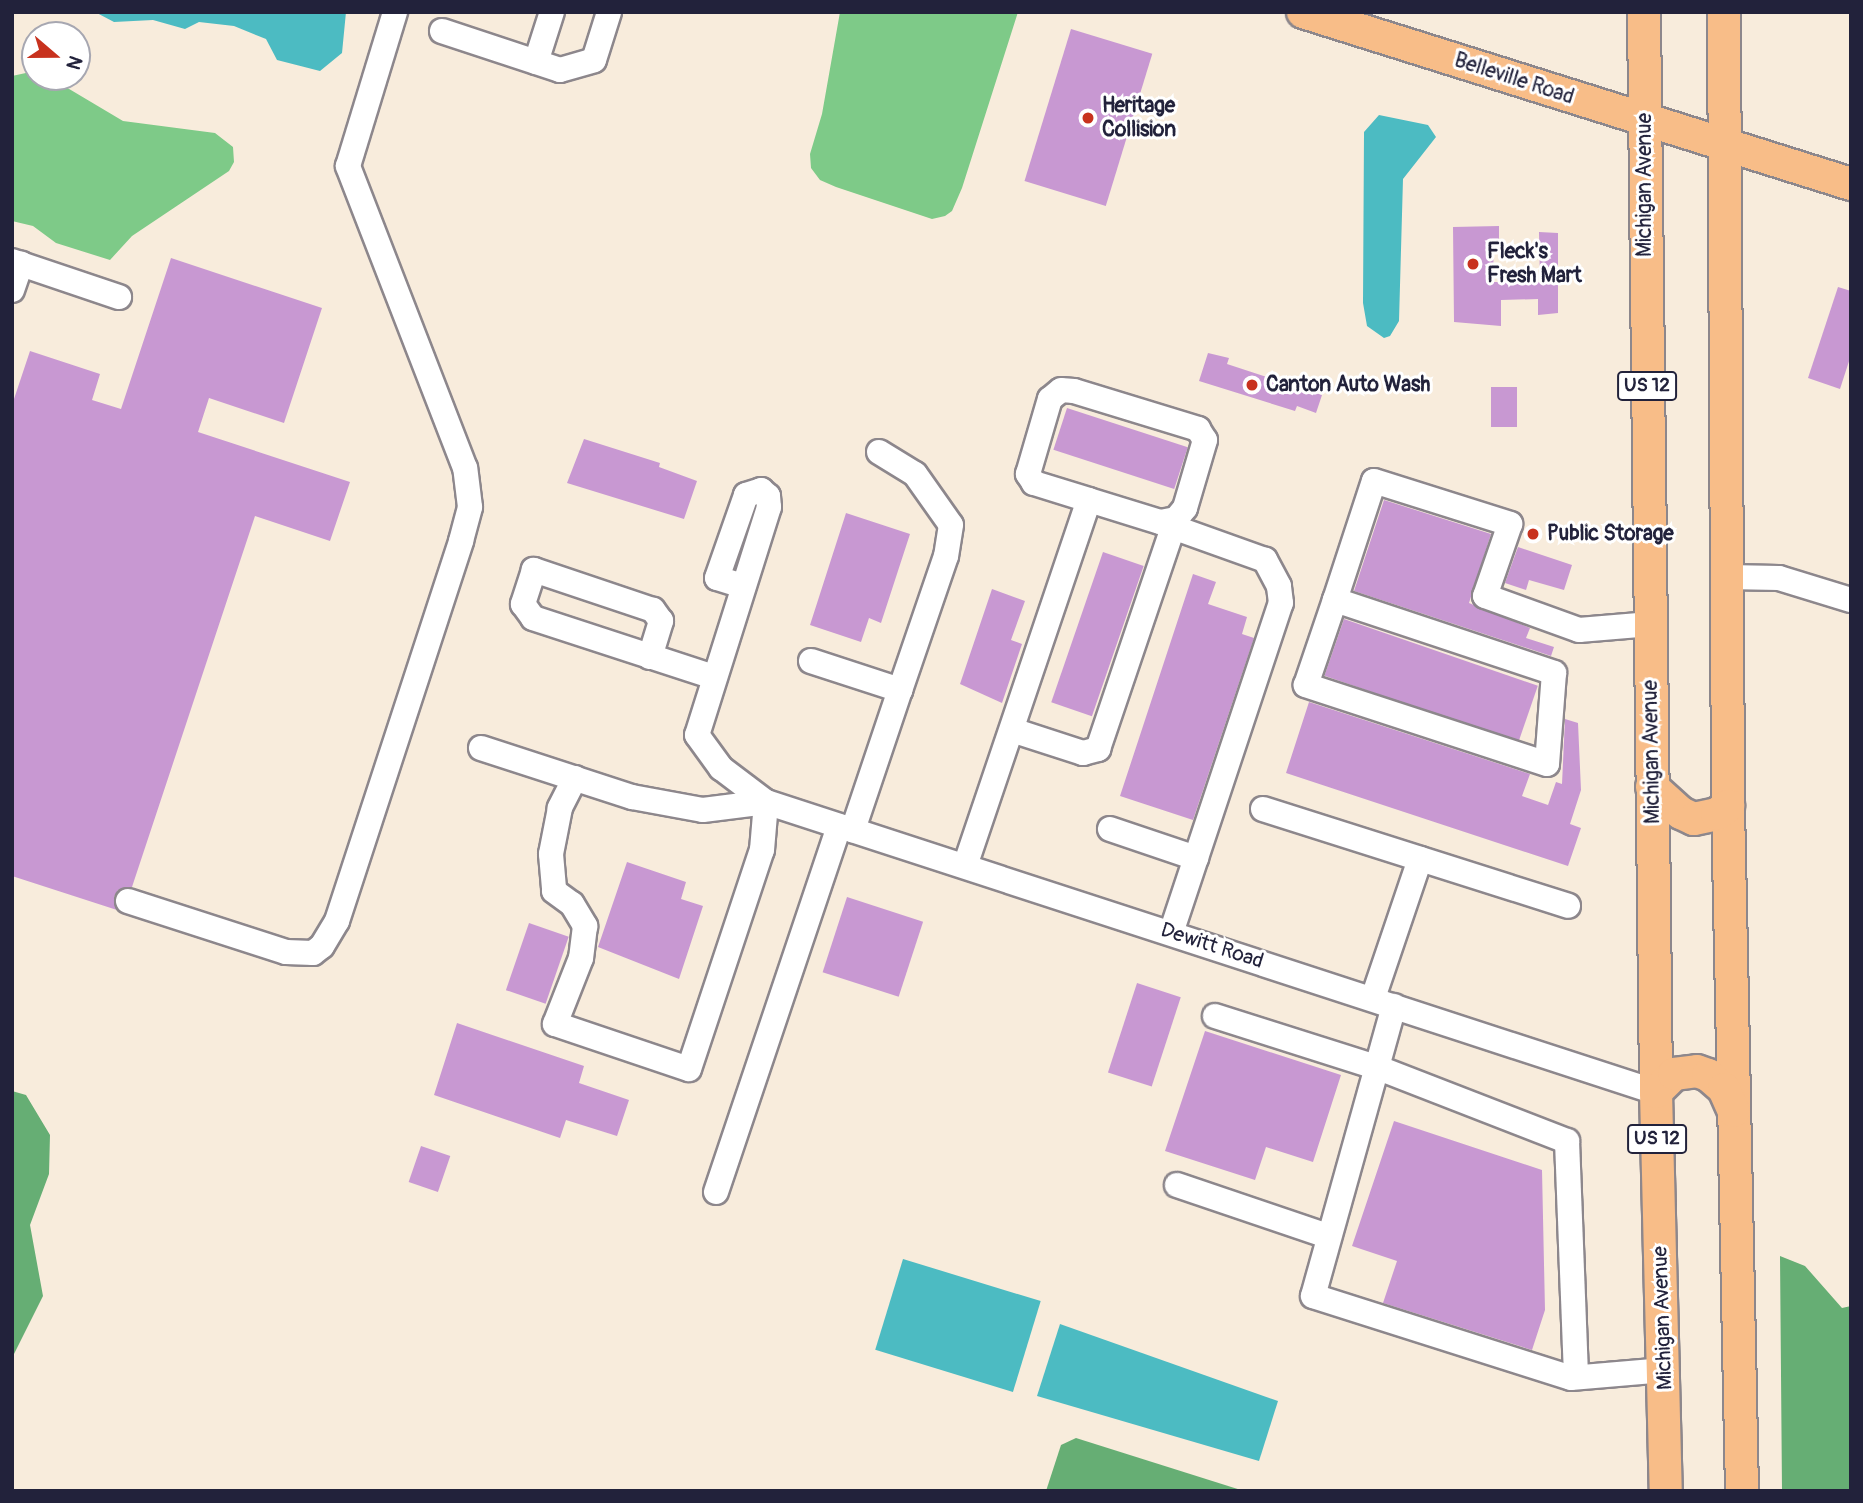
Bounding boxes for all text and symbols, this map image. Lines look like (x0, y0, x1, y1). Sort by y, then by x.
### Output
north arrow (21, 21, 91, 91)
street label: Belleville Road (1451, 48, 1577, 110)
text: N (60, 52, 87, 73)
place label: Heritage Collision (1102, 93, 1176, 143)
marker: Heritage Collision (1080, 110, 1096, 126)
street label: Michigan Avenue (1632, 113, 1658, 257)
place label: Fleck's Fresh Mart (1487, 239, 1582, 289)
marker: Fleck's Fresh Mart (1465, 256, 1481, 272)
road number: US 12 (1616, 370, 1678, 402)
place label: Canton Auto Wash (1266, 372, 1430, 398)
marker: Canton Auto Wash (1244, 377, 1260, 393)
place label: Public Storage (1547, 521, 1674, 547)
marker: Public Storage (1525, 526, 1541, 542)
street label: Michigan Avenue (1638, 680, 1666, 824)
street label: Dewitt Road (1158, 918, 1266, 974)
road number: US 12 (1626, 1124, 1688, 1154)
street label: Michigan Avenue (1648, 1246, 1678, 1390)

